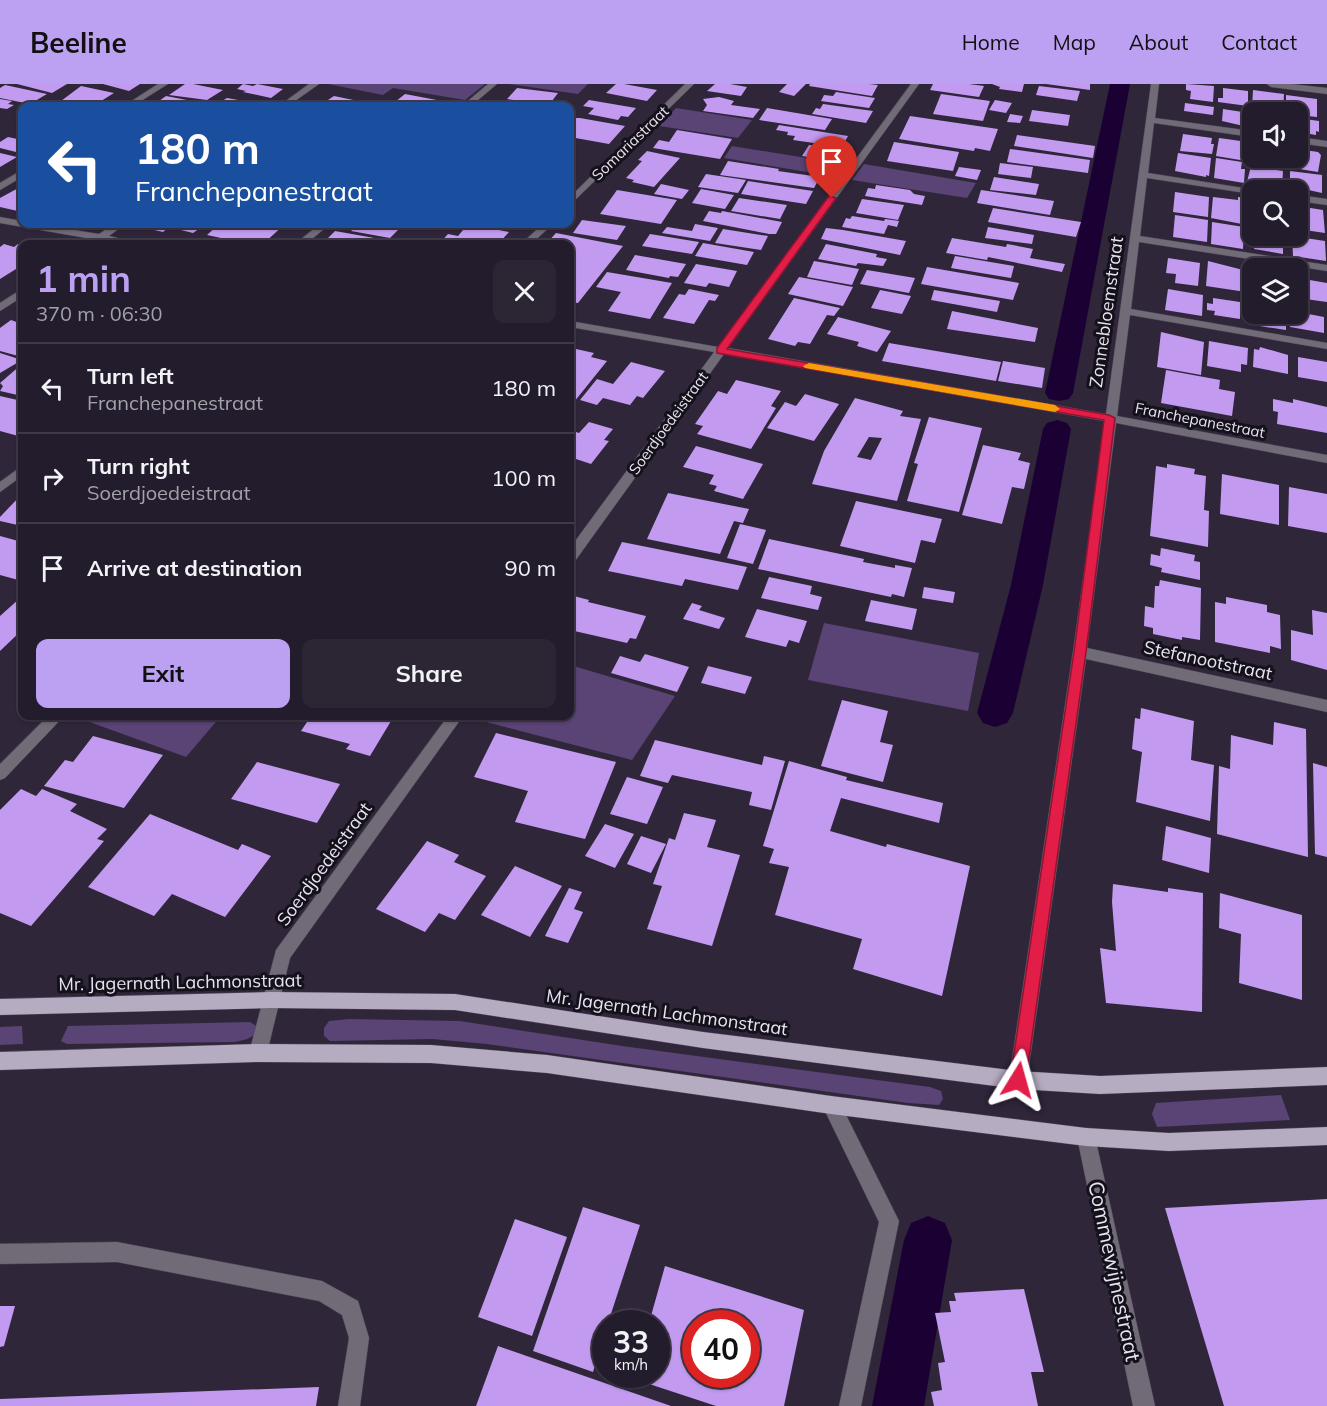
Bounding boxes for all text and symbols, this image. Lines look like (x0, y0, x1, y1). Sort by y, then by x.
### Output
text: Beeline (30, 25, 127, 60)
text: Home (962, 29, 1020, 55)
text: Map (1053, 29, 1096, 55)
text: About (1129, 29, 1188, 55)
text: Contact (1221, 29, 1297, 55)
street label: Somariastraat (588, 102, 672, 184)
map controls (1242, 102, 1308, 324)
button: sound (1242, 102, 1308, 168)
text: 180 m (135, 122, 260, 175)
icon: left (36, 126, 114, 204)
pin (806, 136, 857, 198)
icon: arrive (815, 145, 848, 178)
text: Franchepanestraat (135, 174, 373, 208)
button: search (1242, 180, 1308, 246)
street label: Zonnebloemstraat (1084, 235, 1128, 389)
text: 1 min (36, 256, 131, 301)
button: layers (1242, 258, 1308, 324)
button: close (493, 260, 556, 323)
text: 370 m · 06:30 (36, 301, 162, 326)
text: Turn left (87, 362, 174, 390)
street label: Soerdjoedeistraat (624, 368, 712, 478)
icon: left (36, 372, 69, 405)
text: 180 m (491, 374, 556, 402)
text: Franchepanestraat (87, 390, 263, 415)
street label: Franchepanestraat (1133, 398, 1267, 442)
text: Turn right (87, 452, 190, 480)
icon: right (36, 462, 69, 495)
text: 100 m (491, 464, 556, 492)
text: Soerdjoedeistraat (87, 480, 251, 505)
icon: arrive (36, 552, 69, 585)
text: Arrive at destination (87, 554, 302, 582)
text: 90 m (505, 554, 556, 582)
street label: Stefanootstraat (1142, 635, 1274, 685)
button: Exit (36, 639, 290, 708)
button: Share (302, 639, 556, 708)
street label: Soerdjoedeistraat (271, 798, 377, 930)
street label: Mr. Jagernath Lachmonstraat (58, 968, 302, 996)
street label: Mr. Jagernath Lachmonstraat (545, 984, 789, 1040)
position arrow (986, 1048, 1050, 1112)
street label: Commewijnestraat (1083, 1179, 1147, 1363)
speed limit sign: 40 (682, 1310, 760, 1388)
text: 33 (613, 1323, 649, 1361)
text: km/h (614, 1355, 648, 1374)

